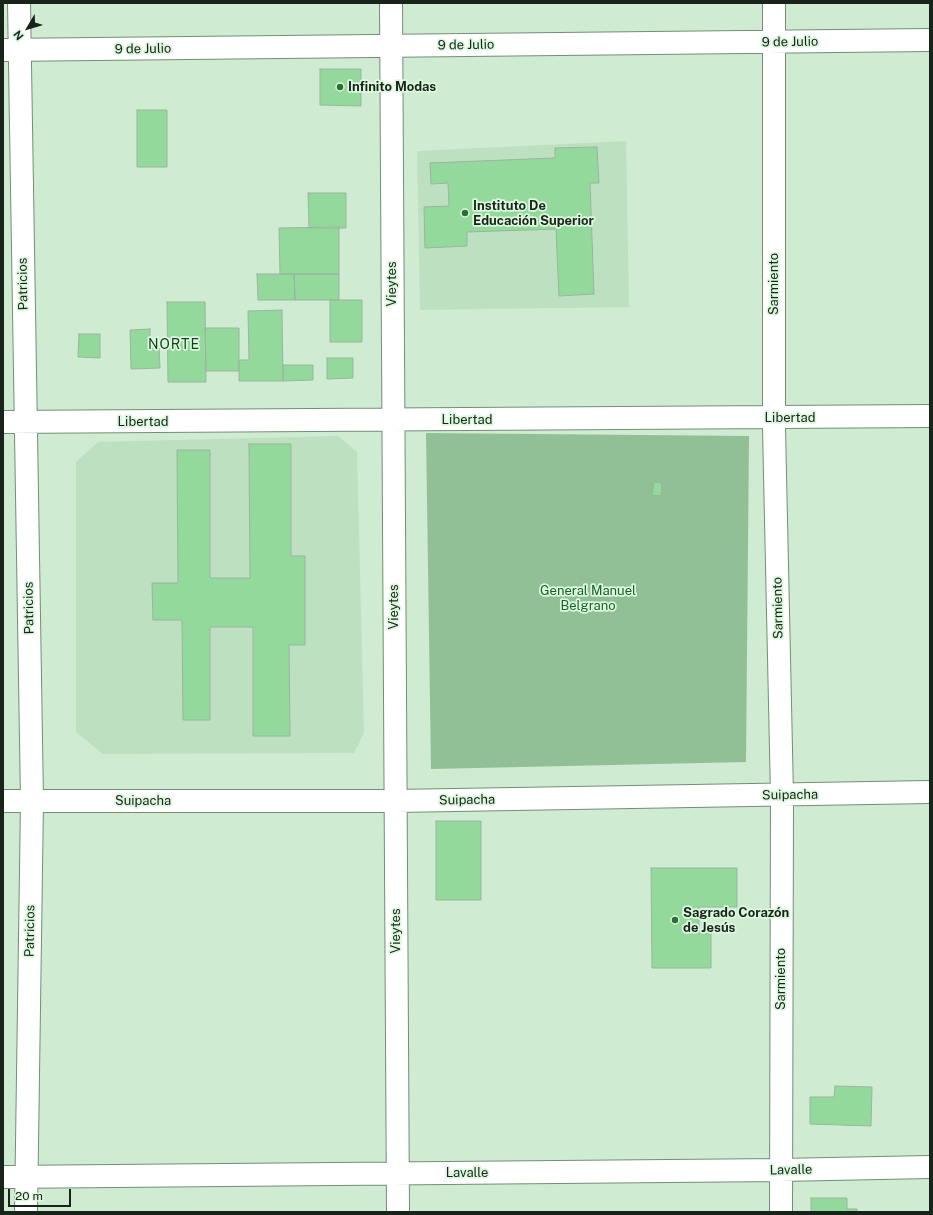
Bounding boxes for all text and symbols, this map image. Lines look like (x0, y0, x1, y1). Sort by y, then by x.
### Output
north arrow (8, 8, 48, 48)
text: N (11, 28, 26, 42)
street label: 9 de Julio (762, 34, 818, 50)
street label: 9 de Julio (438, 37, 494, 53)
street label: 9 de Julio (115, 41, 171, 57)
place label: Infinito Modas (348, 79, 436, 95)
marker: Infinito Modas (335, 82, 345, 92)
place label: Instituto De Educación Superior (473, 198, 594, 229)
marker: Instituto De Educación Superior (460, 208, 470, 218)
street label: Sarmiento (766, 253, 782, 315)
street label: Patricios (15, 258, 31, 310)
street label: Vieytes (384, 261, 400, 307)
district label: NORTE (148, 337, 200, 353)
street label: Libertad (765, 410, 815, 426)
street label: Libertad (442, 412, 492, 428)
street label: Libertad (118, 414, 168, 430)
street label: Sarmiento (770, 577, 786, 639)
street label: Patricios (21, 582, 37, 634)
park label: General Manuel Belgrano (540, 583, 636, 614)
street label: Vieytes (386, 584, 402, 630)
street label: Suipacha (762, 787, 818, 803)
street label: Suipacha (439, 792, 495, 808)
street label: Suipacha (115, 793, 171, 809)
street label: Patricios (22, 905, 38, 957)
place label: Sagrado Corazón de Jesús (683, 905, 789, 936)
street label: Vieytes (388, 908, 404, 954)
marker: Sagrado Corazón de Jesús (670, 915, 680, 925)
street label: Sarmiento (773, 948, 789, 1010)
street label: Lavalle (770, 1162, 812, 1178)
street label: Lavalle (446, 1165, 488, 1181)
scale bar (10, 1181, 73, 1207)
text: 20 m (15, 1189, 43, 1203)

